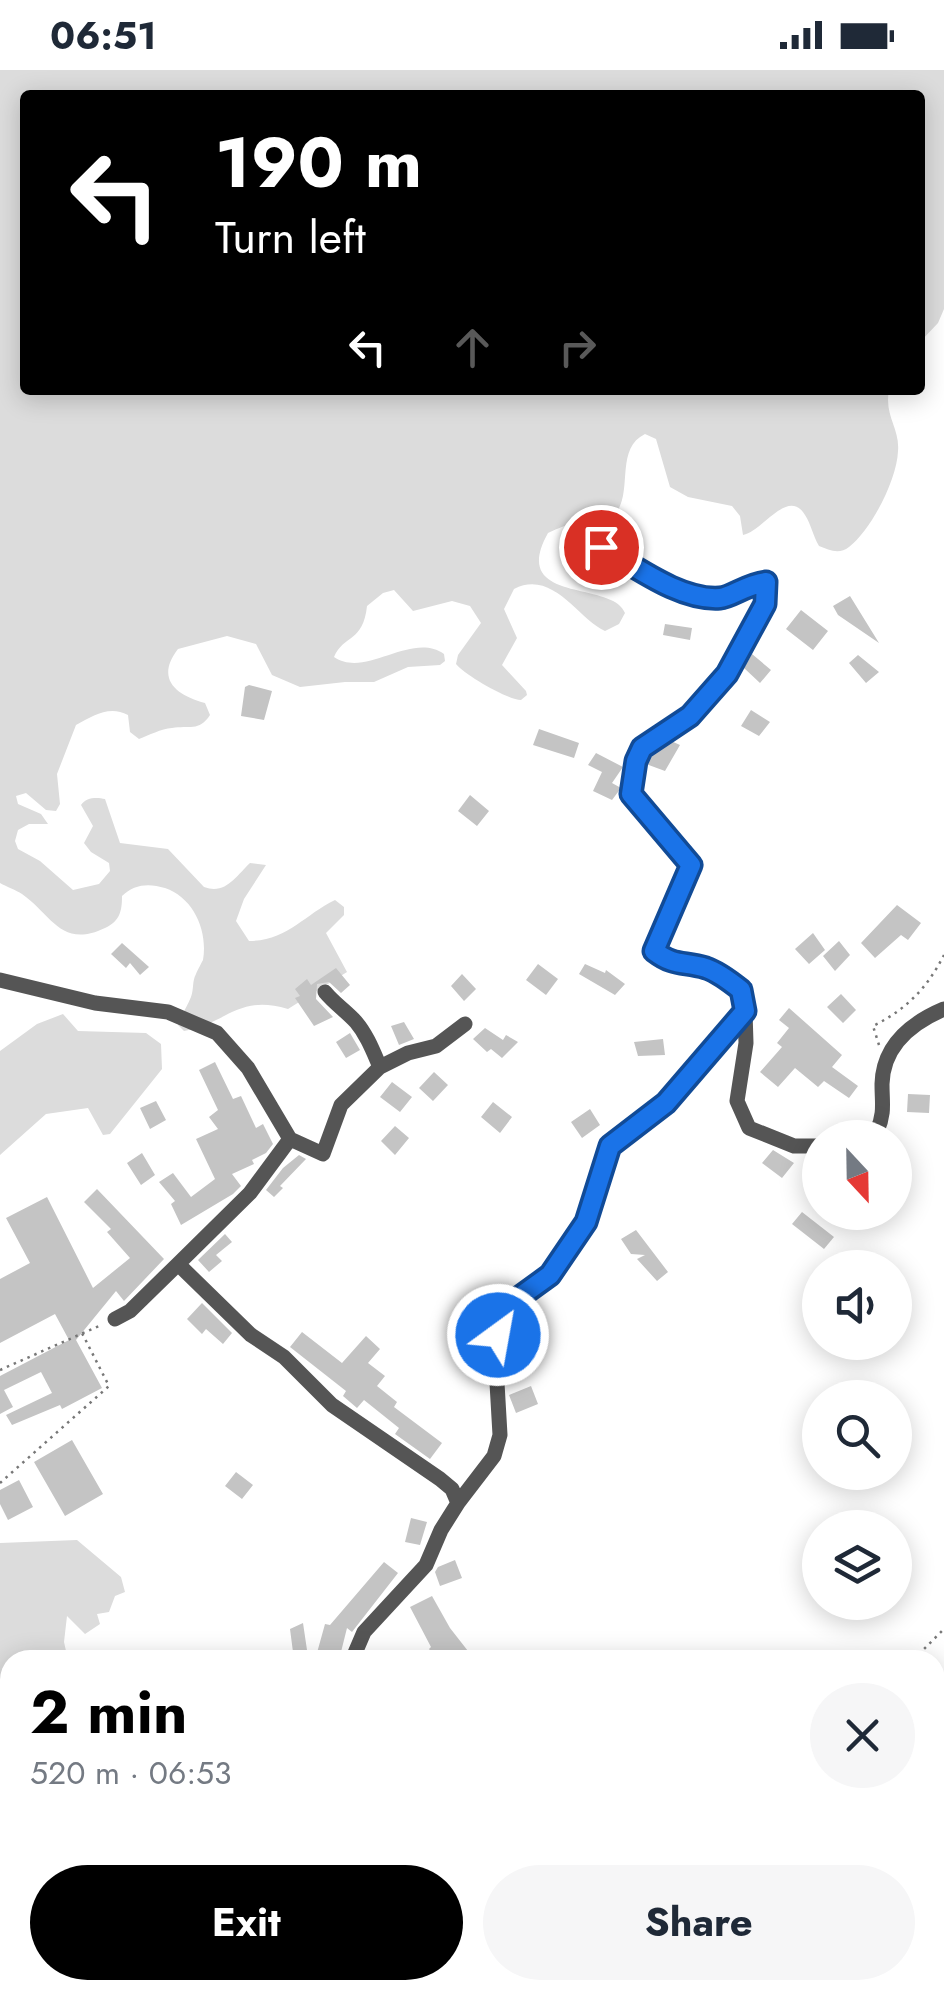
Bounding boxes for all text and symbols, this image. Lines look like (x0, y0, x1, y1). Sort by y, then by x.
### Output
text: 06:51 (50, 8, 157, 63)
text: 190 m (215, 112, 422, 213)
icon: left (50, 130, 180, 260)
text: Turn left (215, 205, 366, 270)
icon: left (340, 320, 395, 375)
icon: ahead (445, 320, 500, 375)
icon: right (550, 320, 605, 375)
pin (559, 505, 644, 590)
icon: arrive (574, 520, 629, 575)
north arrow (802, 1120, 912, 1230)
map controls (802, 1120, 912, 1620)
button: sound (802, 1250, 912, 1360)
position arrow (446, 1283, 550, 1387)
button: search (802, 1380, 912, 1490)
button: layers (802, 1510, 912, 1620)
text: 2 min (30, 1669, 188, 1756)
button: close (810, 1683, 915, 1788)
text: 520 m · 06:53 (30, 1750, 232, 1796)
button: Exit (30, 1865, 463, 1980)
button: Share (483, 1865, 915, 1980)

